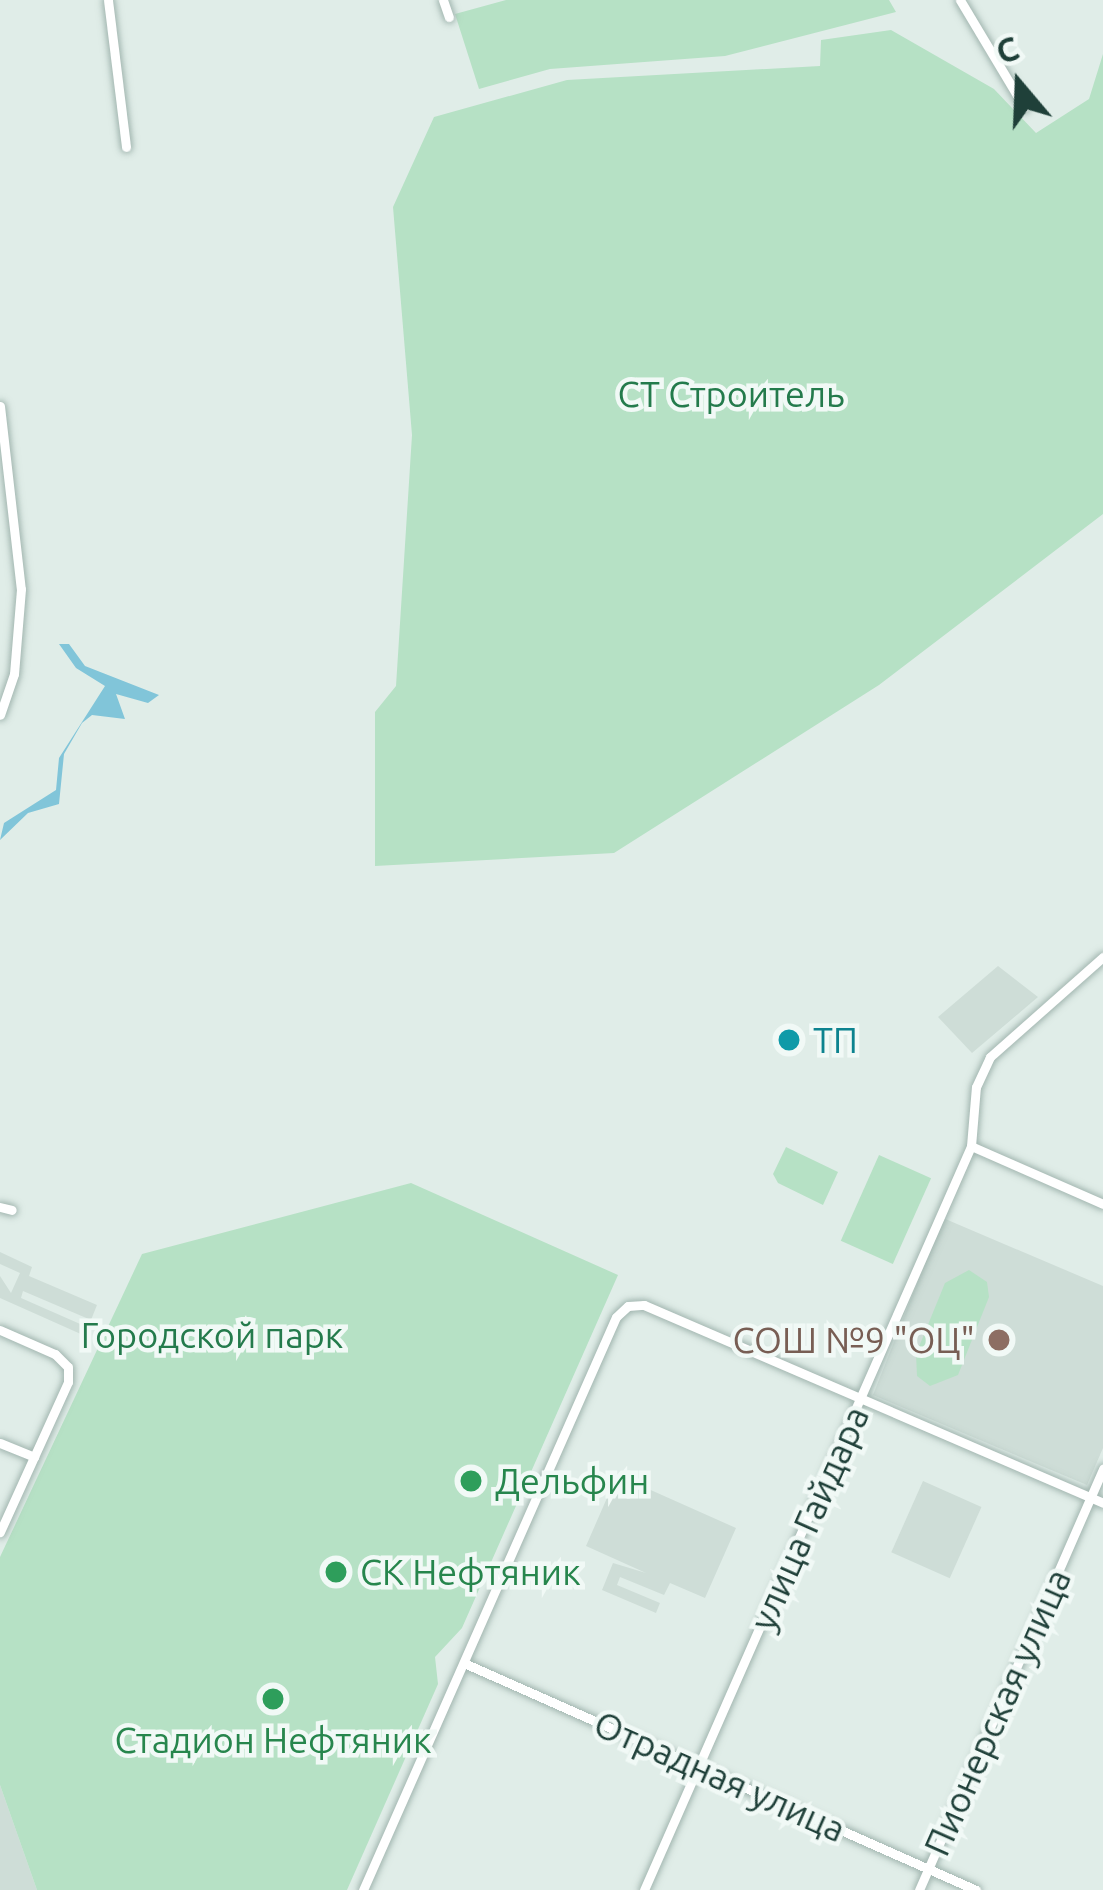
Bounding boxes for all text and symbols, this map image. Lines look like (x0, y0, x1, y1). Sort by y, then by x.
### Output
north arrow (959, 24, 1079, 144)
text: С (991, 29, 1023, 70)
park label: СТ Строитель (617, 372, 845, 416)
place label: ТП (813, 1018, 858, 1062)
marker: ТП (776, 1027, 802, 1053)
park label: Городской парк (81, 1313, 343, 1357)
place label: СОШ №9 "ОЦ" (732, 1318, 975, 1362)
marker: СОШ №9 "ОЦ" (986, 1327, 1012, 1353)
street label: улица Гайдара (740, 1399, 878, 1637)
place label: Дельфин (495, 1459, 649, 1503)
marker: Дельфин (458, 1468, 484, 1494)
place label: СК Нефтяник (360, 1550, 581, 1594)
marker: СК Нефтяник (323, 1559, 349, 1585)
street label: Пионерская улица (914, 1562, 1080, 1862)
marker: Стадион Нефтяник (260, 1686, 286, 1712)
street label: Отрадная улица (588, 1701, 852, 1851)
place label: Стадион Нефтяник (114, 1718, 432, 1762)

